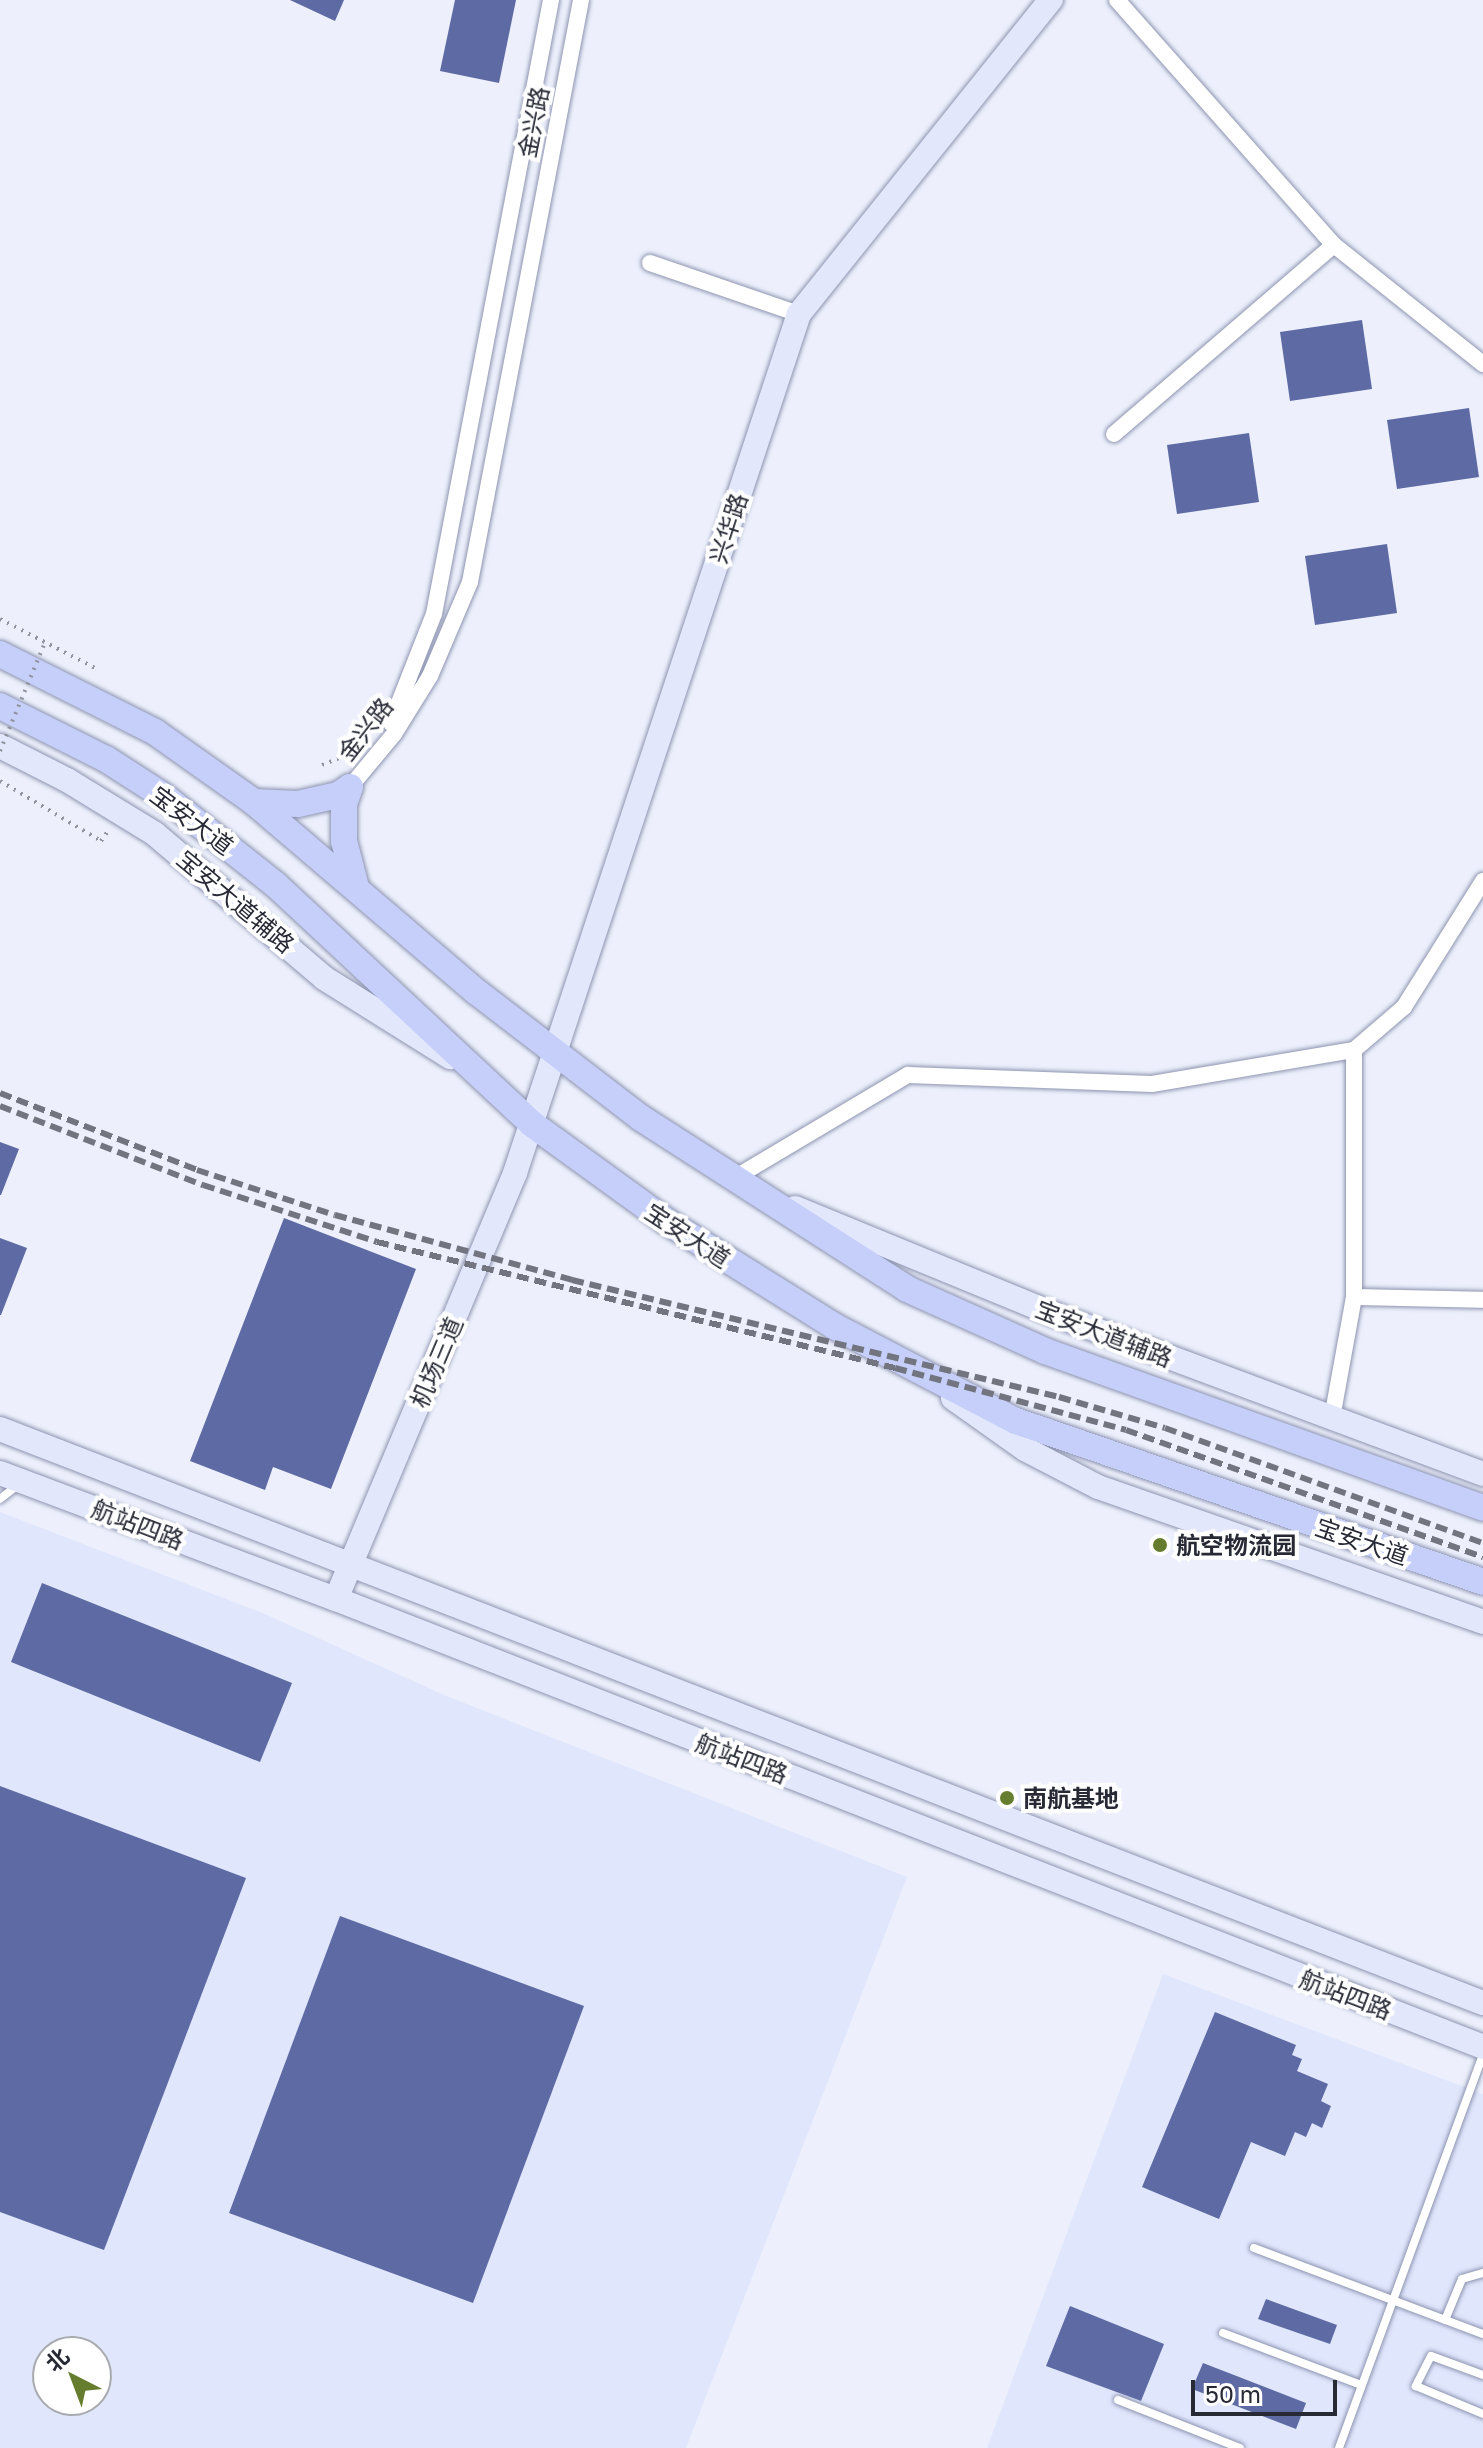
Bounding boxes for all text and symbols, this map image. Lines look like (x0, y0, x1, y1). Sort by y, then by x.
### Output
street label: 金兴路 (512, 84, 554, 160)
street label: 兴华路 (703, 489, 753, 567)
street label: 金兴路 (331, 692, 399, 766)
street label: 宝安大道 (145, 780, 239, 860)
street label: 宝安大道辅路 (172, 844, 300, 958)
street label: 宝安大道 (640, 1197, 736, 1273)
street label: 宝安大道辅路 (1032, 1294, 1176, 1372)
street label: 机场三道 (404, 1312, 468, 1412)
street label: 航站四路 (88, 1493, 188, 1555)
street label: 宝安大道 (1312, 1512, 1412, 1570)
place label: 航空物流园 (1176, 1531, 1296, 1559)
marker: 航空物流园 (1151, 1536, 1169, 1554)
street label: 航站四路 (692, 1727, 792, 1789)
place label: 南航基地 (1023, 1784, 1119, 1812)
marker: 南航基地 (998, 1789, 1016, 1807)
street label: 航站四路 (1296, 1963, 1396, 2025)
north arrow (32, 2336, 112, 2416)
text: 北 (40, 2342, 74, 2377)
scale bar (1195, 2364, 1341, 2414)
text: 50 m (1205, 2379, 1261, 2408)

